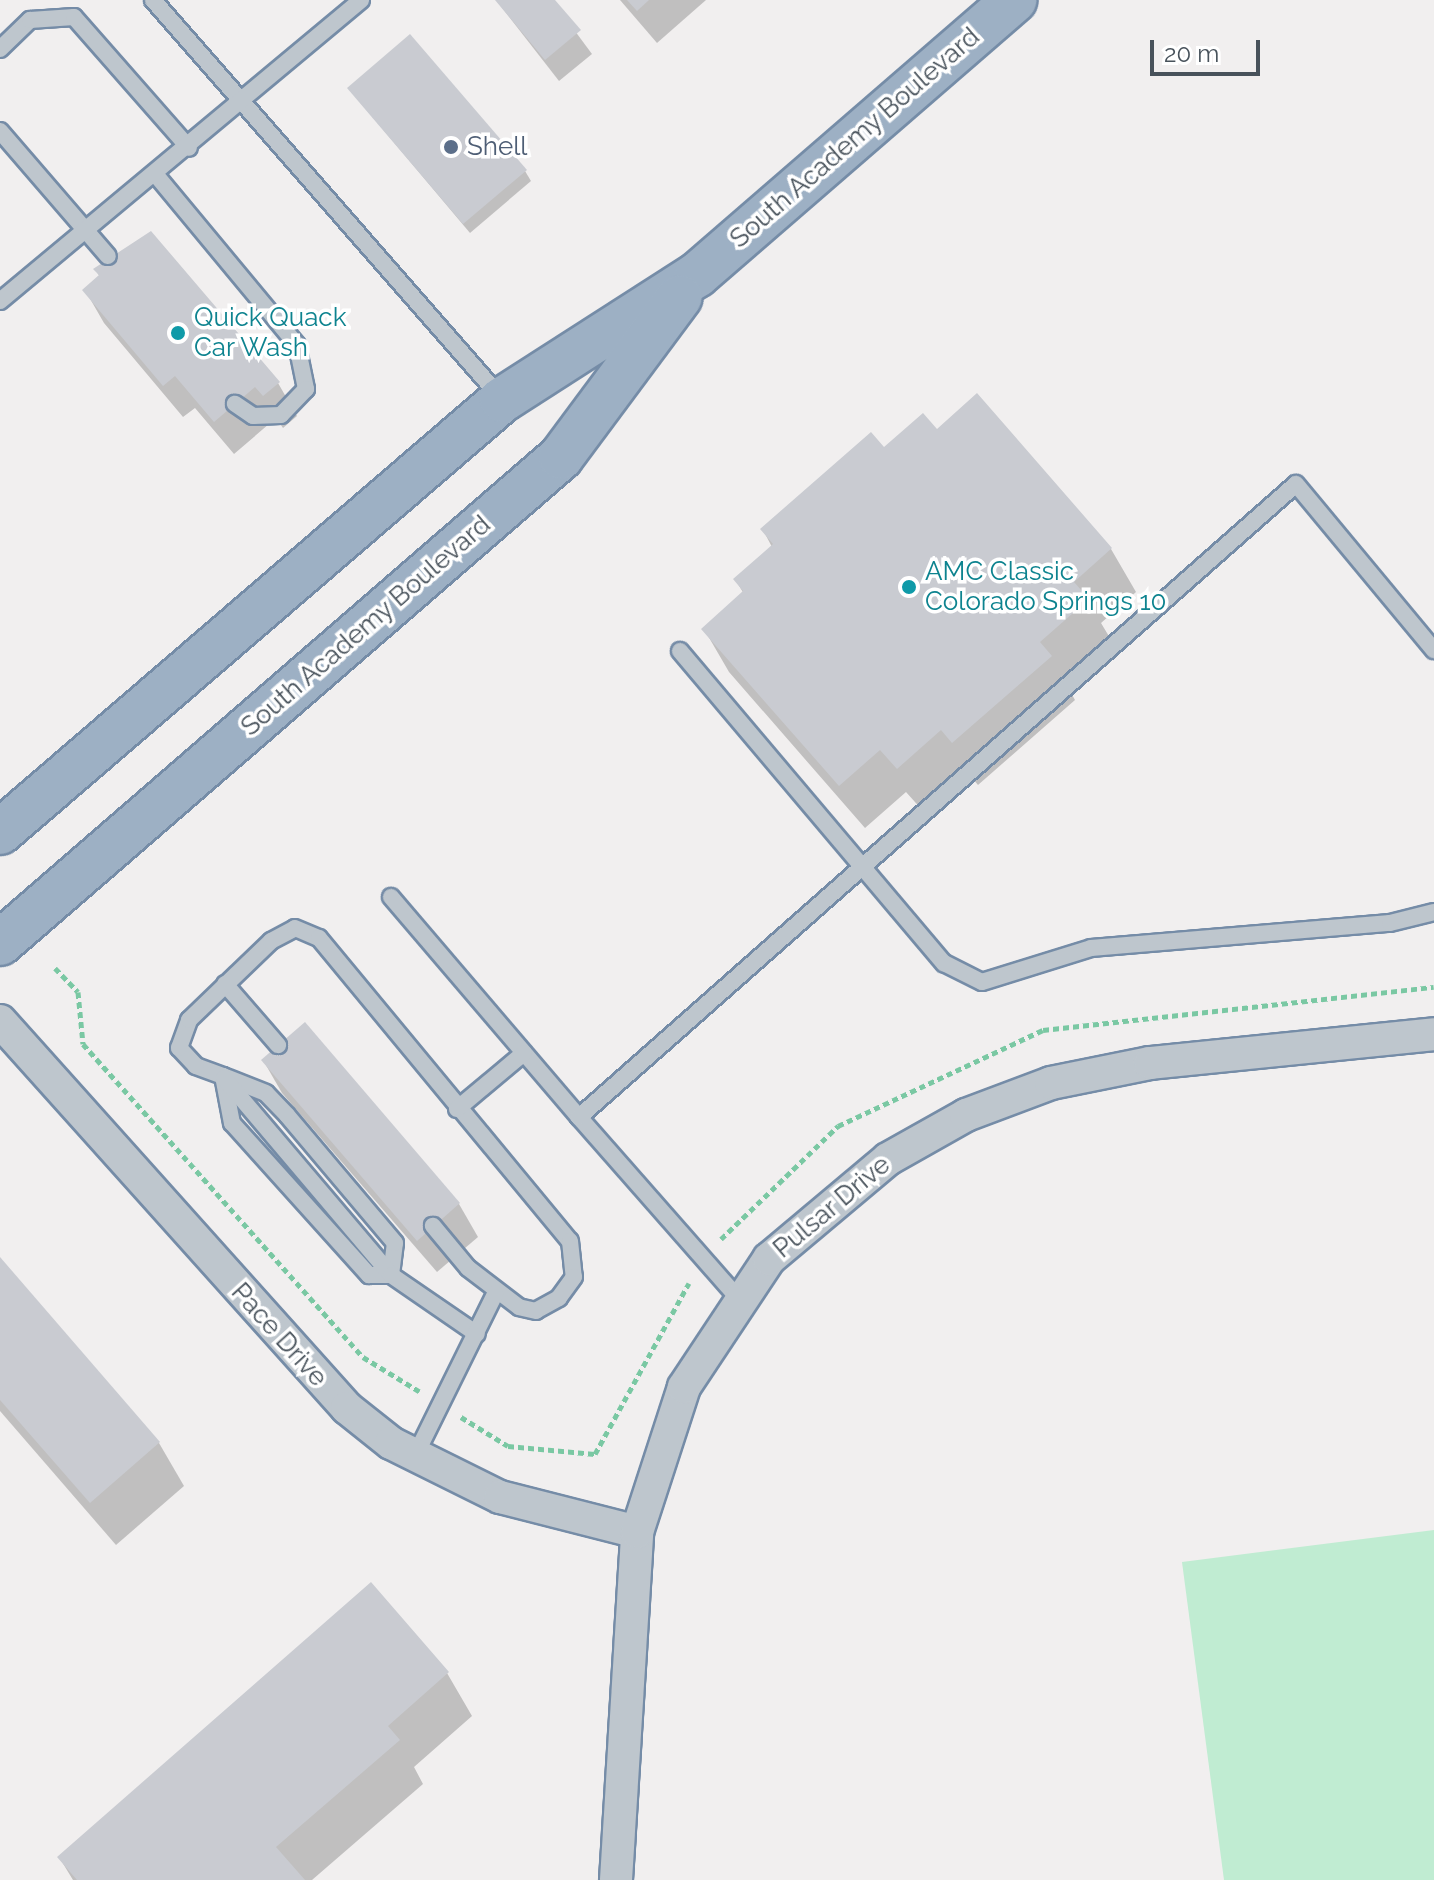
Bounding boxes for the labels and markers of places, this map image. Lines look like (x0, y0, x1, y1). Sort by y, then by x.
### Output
place label: Shell (467, 131, 527, 163)
marker: Shell (442, 138, 460, 156)
place label: Quick Quack Car Wash (194, 302, 346, 364)
marker: Quick Quack Car Wash (169, 324, 187, 342)
place label: AMC Classic Colorado Springs 10 (925, 556, 1166, 618)
marker: AMC Classic Colorado Springs 10 (900, 578, 918, 596)

